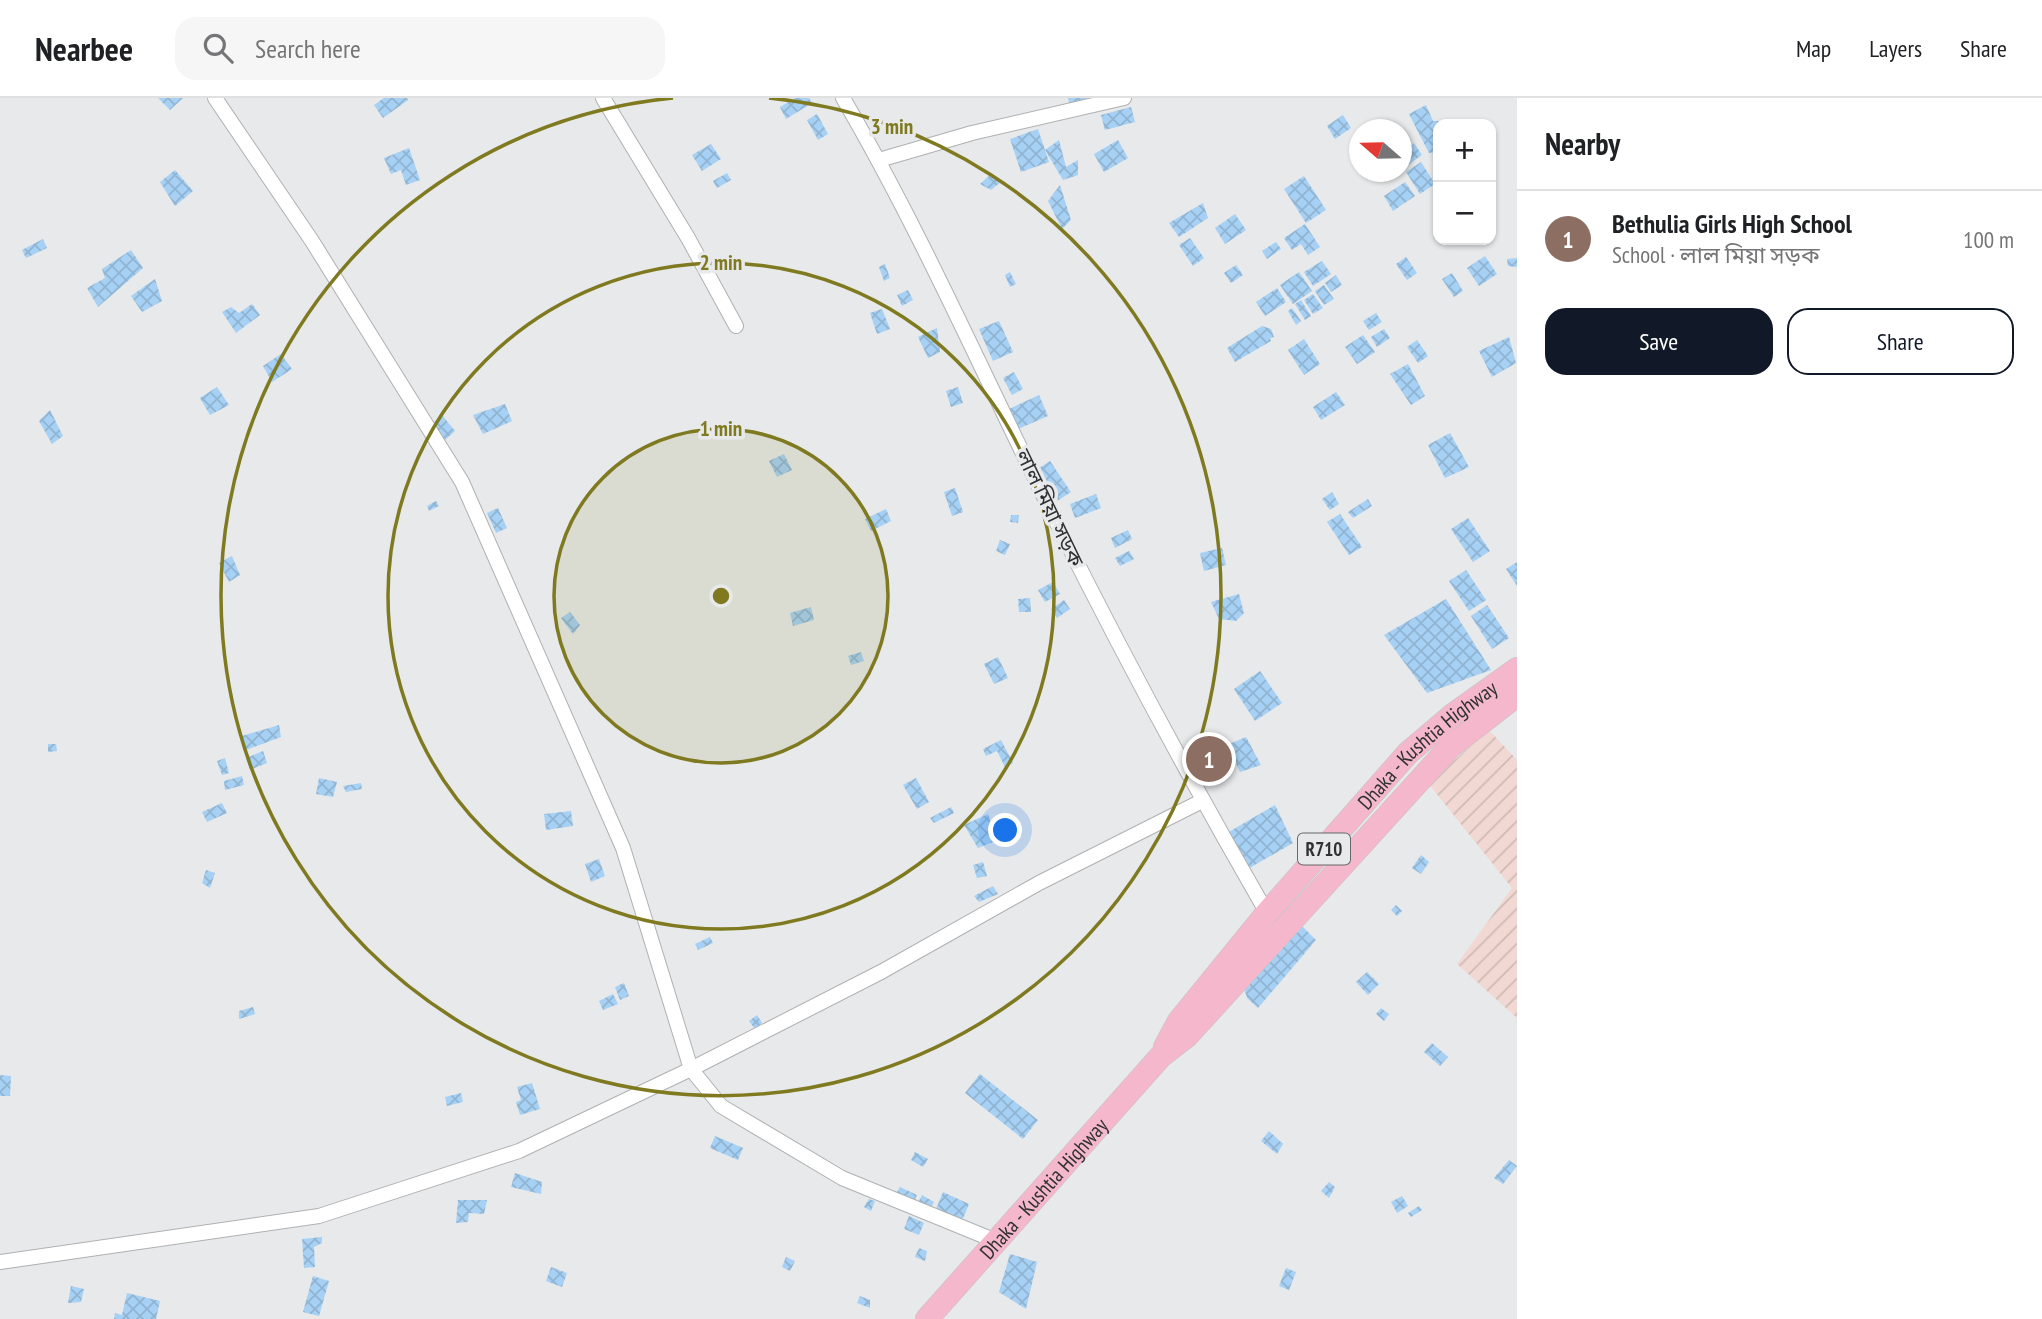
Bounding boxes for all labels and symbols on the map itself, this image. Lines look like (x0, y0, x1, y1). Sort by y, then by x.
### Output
text: 3 min (871, 113, 913, 140)
north arrow (1349, 119, 1412, 182)
text: 2 min (700, 249, 742, 276)
text: 1 min (700, 415, 742, 442)
street label: লাল মিয়া সড়ক (1010, 444, 1091, 572)
centre of rings (709, 584, 733, 608)
street label: Dhaka - Kushtia Highway (1351, 674, 1502, 815)
pin: 1 (1186, 733, 1232, 785)
your location (988, 813, 1022, 847)
road number: R710 (1298, 834, 1350, 864)
street label: Dhaka - Kushtia Highway (973, 1112, 1113, 1265)

